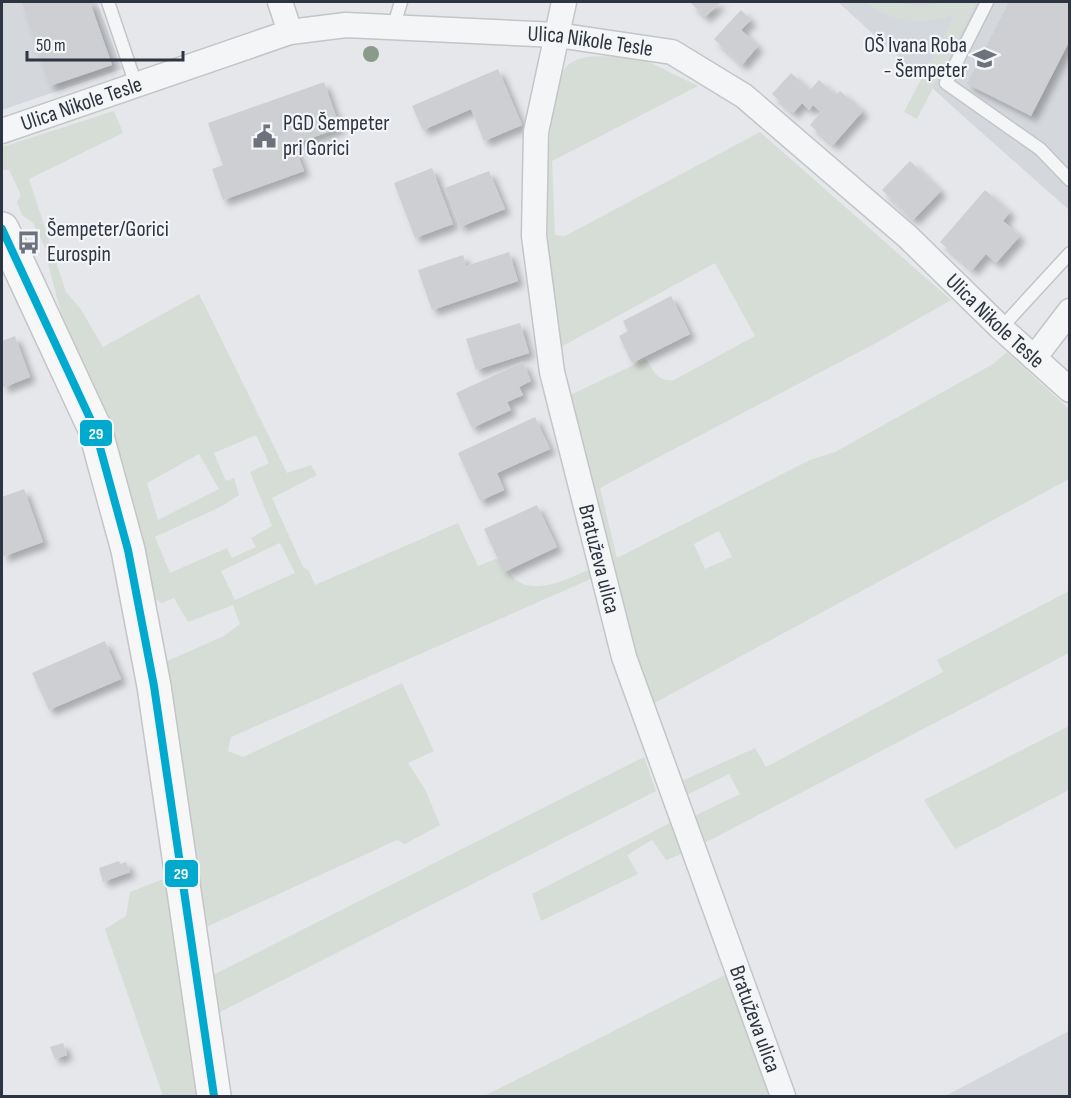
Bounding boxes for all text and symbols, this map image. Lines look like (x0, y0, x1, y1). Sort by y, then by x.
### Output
street label: Ulica Nikole Tesle (527, 20, 655, 63)
scale bar (27, 24, 183, 62)
place label: OŠ Ivana Roba - Šempeter (864, 32, 967, 84)
text: 50 m (36, 35, 66, 56)
school or university icon: OŠ Ivana Roba - Šempeter (972, 45, 998, 71)
street label: Ulica Nikole Tesle (17, 70, 146, 137)
place label: PGD Šempeter pri Gorici (283, 110, 390, 162)
public building icon: PGD Šempeter pri Gorici (252, 123, 278, 149)
place label: Šempeter/Gorici Eurospin (47, 216, 169, 268)
bus stop icon: Šempeter/Gorici Eurospin (16, 229, 42, 255)
street label: Ulica Nikole Tesle (940, 268, 1050, 374)
line badge: 29 (79, 419, 113, 447)
text: 29 (89, 425, 103, 444)
street label: Bratuževa ulica (572, 502, 626, 616)
line badge: 29 (164, 859, 199, 888)
text: 29 (174, 865, 188, 884)
street label: Bratuževa ulica (723, 962, 787, 1076)

